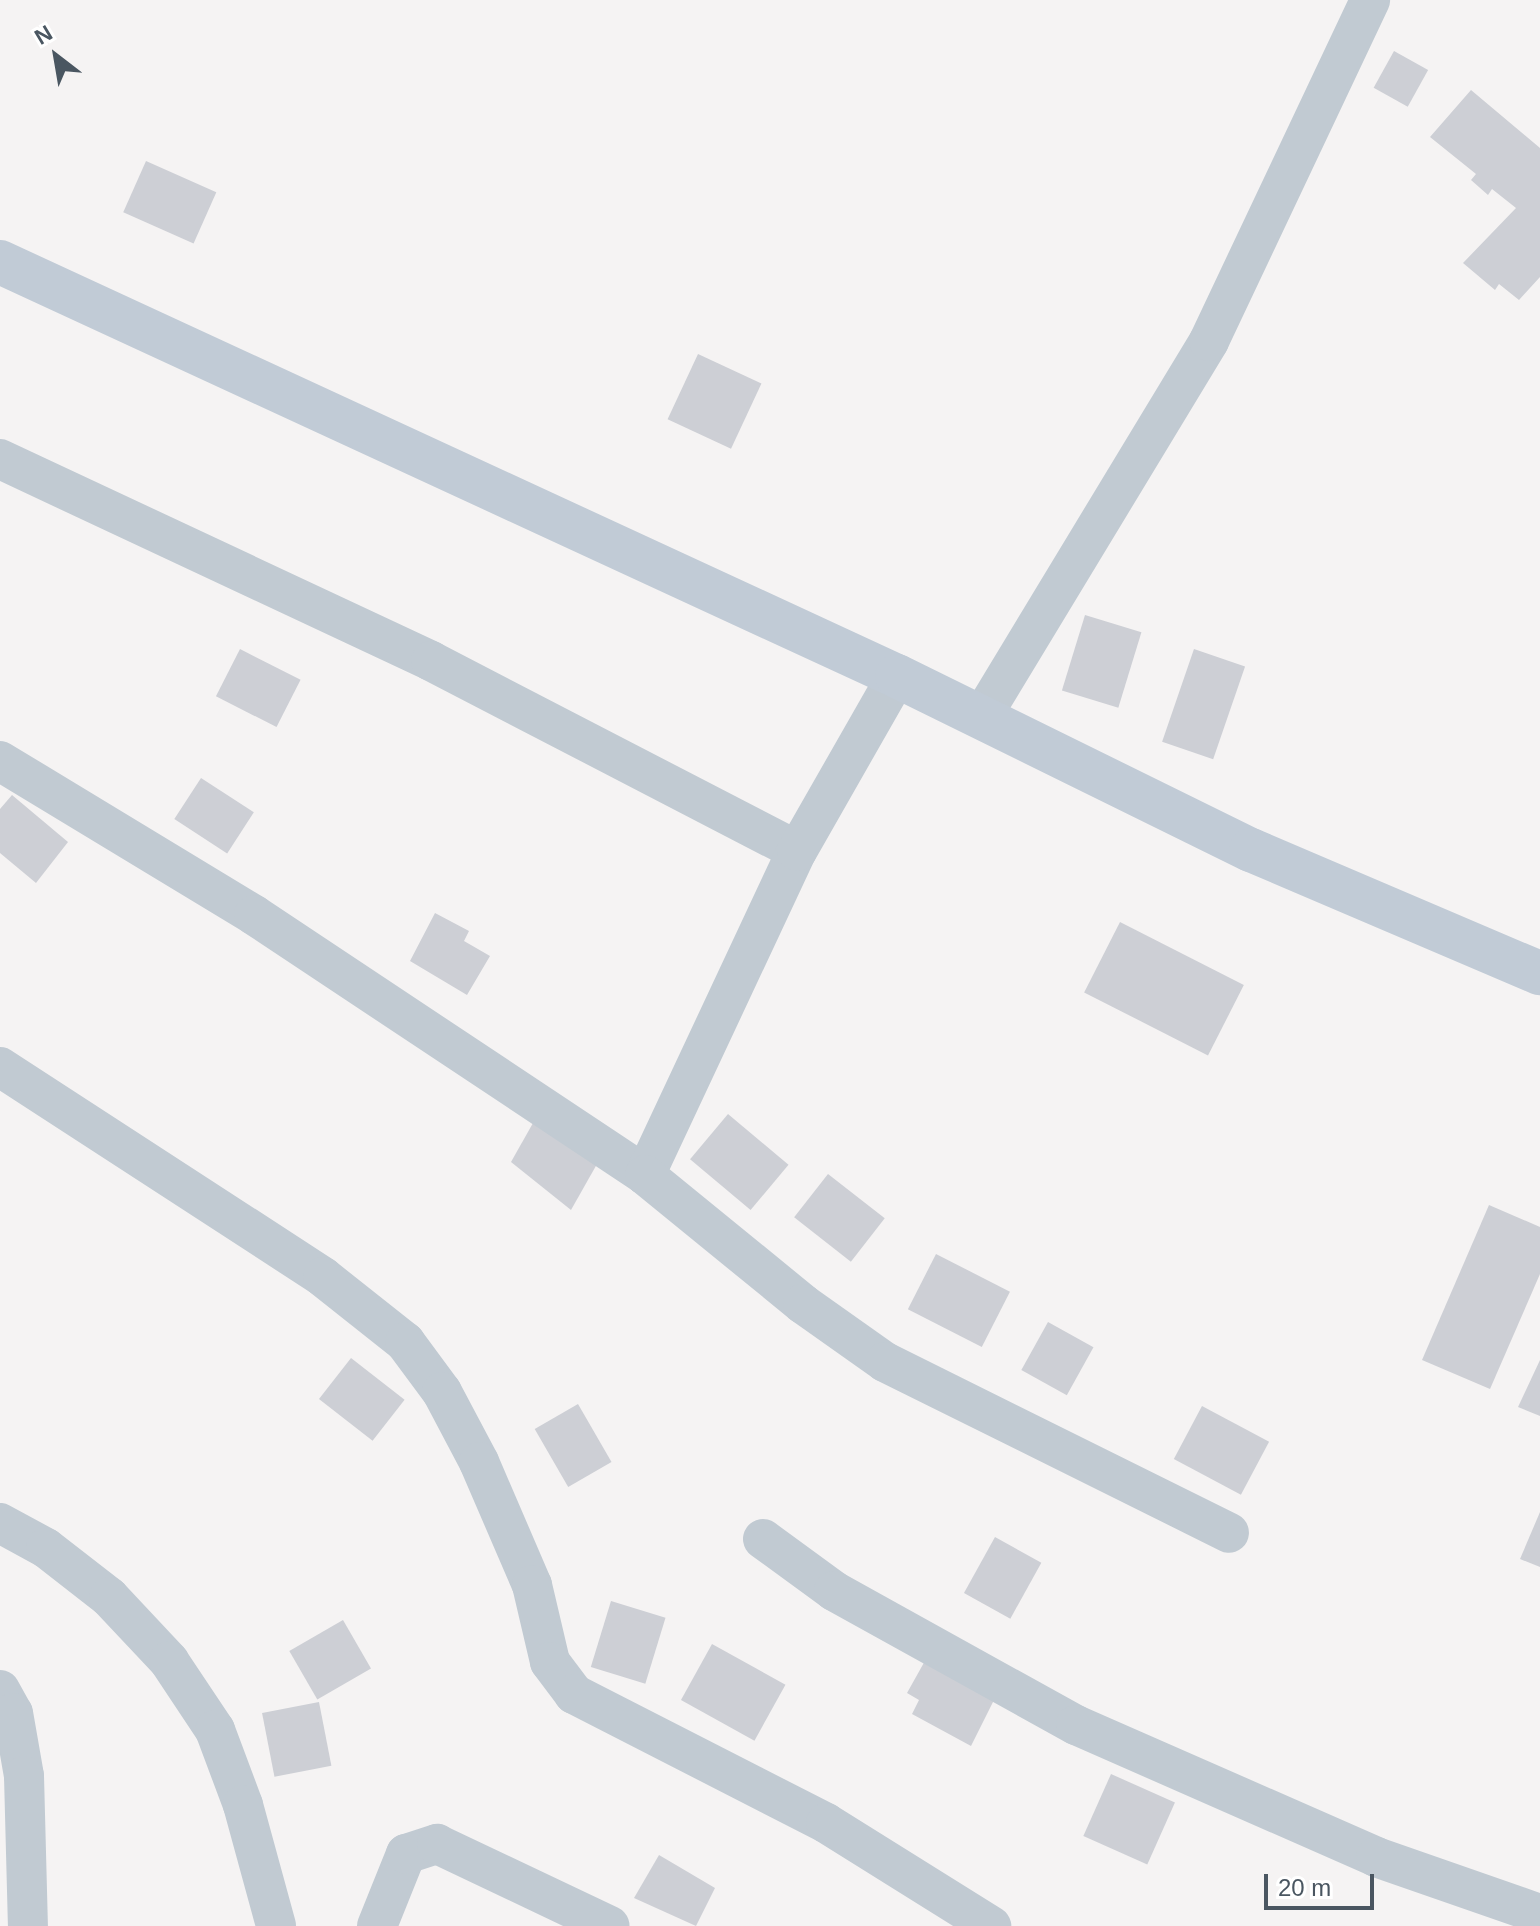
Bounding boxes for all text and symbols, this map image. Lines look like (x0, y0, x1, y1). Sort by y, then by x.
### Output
north arrow (16, 16, 96, 96)
text: N (30, 20, 57, 50)
scale bar (1268, 1858, 1378, 1908)
text: 20 m (1278, 1874, 1331, 1901)

